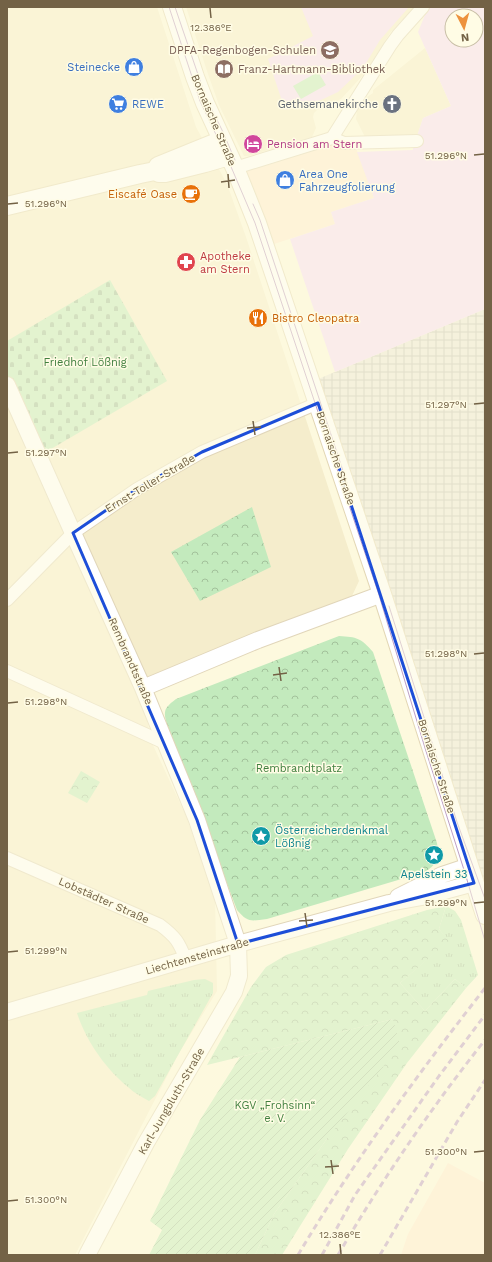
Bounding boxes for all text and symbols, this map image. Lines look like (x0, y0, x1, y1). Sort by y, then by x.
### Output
north arrow (444, 8, 484, 48)
text: 12.386°E (190, 22, 232, 33)
text: N (460, 31, 470, 44)
school or university icon: DPFA-Regenbogen-Schulen (319, 39, 341, 61)
place label: DPFA-Regenbogen-Schulen (169, 44, 316, 57)
shop icon: Steinecke (123, 56, 145, 78)
library icon: Franz-Hartmann-Bibliothek (213, 58, 235, 80)
place label: Steinecke (67, 61, 120, 74)
place label: Franz-Hartmann-Bibliothek (238, 63, 385, 76)
street label: Bornaische Straße (188, 72, 239, 168)
supermarket icon: REWE (107, 93, 129, 115)
church icon: Gethsemanekirche (381, 93, 403, 115)
place label: REWE (132, 98, 164, 111)
place label: Gethsemanekirche (278, 98, 378, 111)
hotel icon: Pension am Stern (242, 133, 264, 155)
place label: Pension am Stern (267, 138, 362, 151)
text: 51.296°N (425, 150, 467, 161)
place label: Area One Fahrzeugfolierung (299, 168, 395, 194)
shop icon: Area One Fahrzeugfolierung (274, 169, 296, 191)
cafe icon: Eiscafé Oase (180, 183, 202, 205)
place label: Eiscafé Oase (108, 188, 177, 201)
text: 51.296°N (25, 198, 67, 209)
place label: Apotheke am Stern (200, 250, 251, 276)
pharmacy icon: Apotheke am Stern (175, 251, 197, 273)
restaurant icon: Bistro Cleopatra (247, 307, 269, 329)
place label: Bistro Cleopatra (272, 312, 359, 325)
park label: Friedhof Lößnig (43, 356, 127, 369)
text: 51.297°N (425, 399, 467, 410)
street label: Bornaische Straße (313, 410, 358, 507)
text: 51.297°N (25, 447, 67, 458)
street label: Ernst-Toller-Straße (103, 451, 198, 515)
street label: Rembrandtstraße (106, 616, 156, 707)
text: 51.298°N (425, 648, 467, 659)
text: 51.298°N (25, 696, 67, 707)
street label: Bornaische Straße (415, 717, 458, 815)
park label: Rembrandtplatz (256, 762, 342, 775)
place label: Österreicherdenkmal Lößnig (275, 823, 389, 850)
place icon: Österreicherdenkmal Lößnig (250, 825, 272, 847)
place icon: Apelstein 33 (423, 844, 445, 866)
place label: Apelstein 33 (401, 868, 467, 881)
street label: Lobstädter Straße (57, 875, 151, 926)
text: 51.299°N (425, 897, 467, 908)
street label: Liechtensteinstraße (144, 935, 250, 977)
text: 51.299°N (25, 945, 67, 956)
street label: Karl-Jungbluth-Straße (136, 1046, 207, 1157)
park label: KGV „Frohsinn“ e. V. (235, 1099, 316, 1125)
text: 51.300°N (425, 1146, 467, 1157)
text: 51.300°N (25, 1194, 67, 1205)
text: 12.386°E (319, 1229, 361, 1240)

